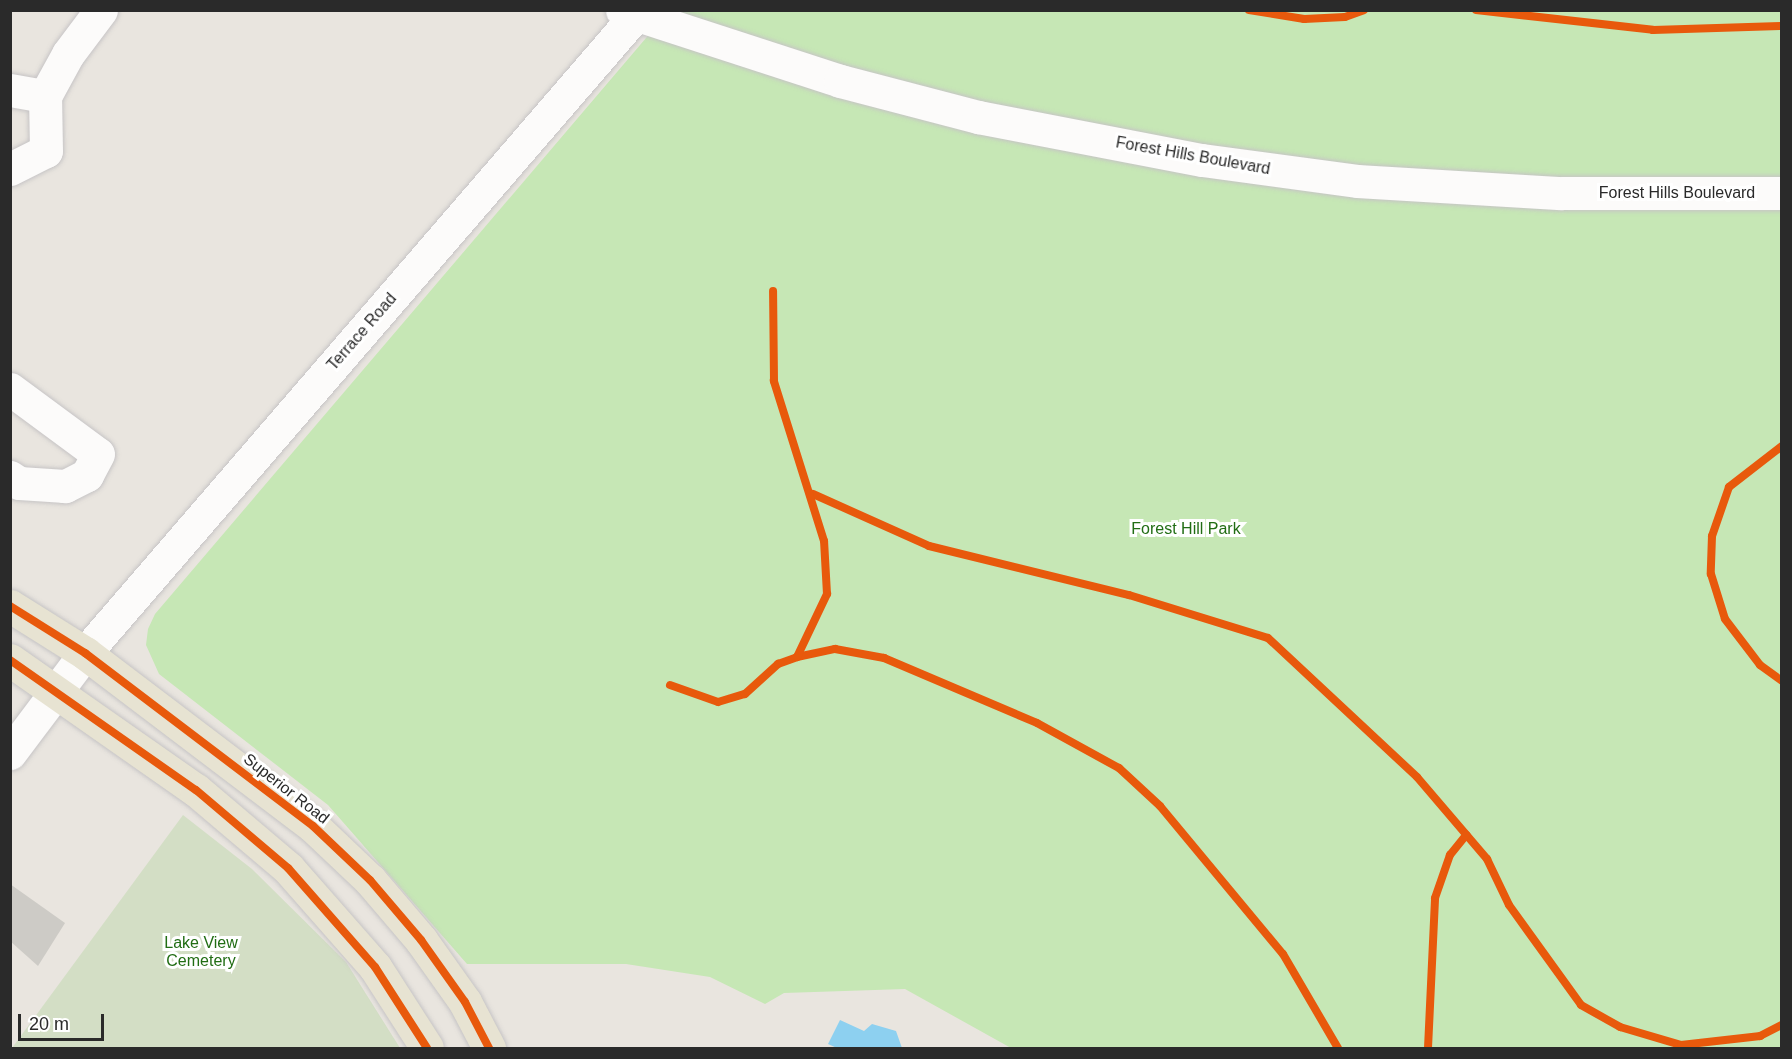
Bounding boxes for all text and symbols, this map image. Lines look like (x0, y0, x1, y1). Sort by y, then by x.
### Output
street label: Forest Hills Boulevard (1114, 133, 1272, 179)
street label: Forest Hills Boulevard (1599, 183, 1755, 203)
street label: Terrace Road (323, 289, 401, 375)
park label: Forest Hill Park (1131, 519, 1241, 539)
street label: Superior Road (239, 750, 333, 828)
park label: Lake View Cemetery (164, 933, 238, 971)
scale bar (21, 1002, 106, 1040)
text: 20 m (29, 1014, 69, 1034)

